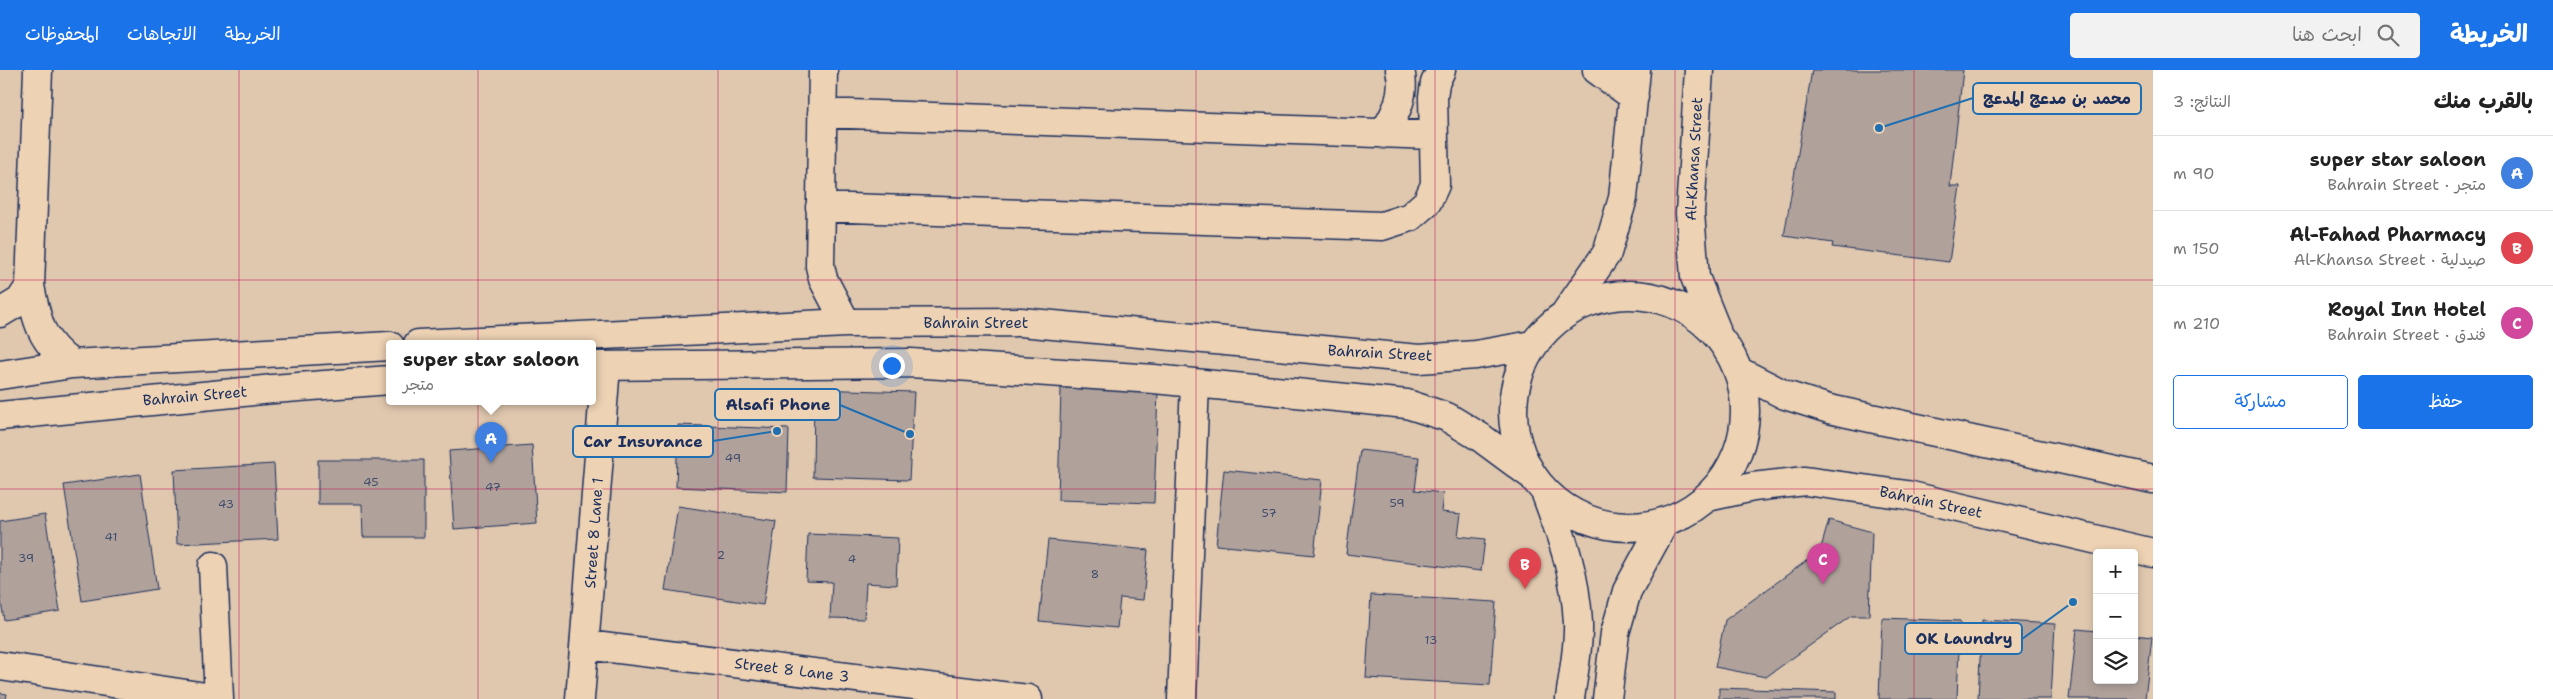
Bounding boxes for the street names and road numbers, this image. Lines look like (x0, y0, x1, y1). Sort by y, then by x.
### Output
street label: Al-Khansa Street (1681, 97, 1707, 221)
street label: Bahrain Street (924, 313, 1028, 333)
street label: Bahrain Street (1327, 340, 1433, 366)
street label: Bahrain Street (142, 381, 248, 411)
street label: Street 8 Lane 1 (580, 477, 608, 589)
street label: Bahrain Street (1878, 481, 1984, 523)
street label: Street 8 Lane 3 (733, 653, 851, 687)

